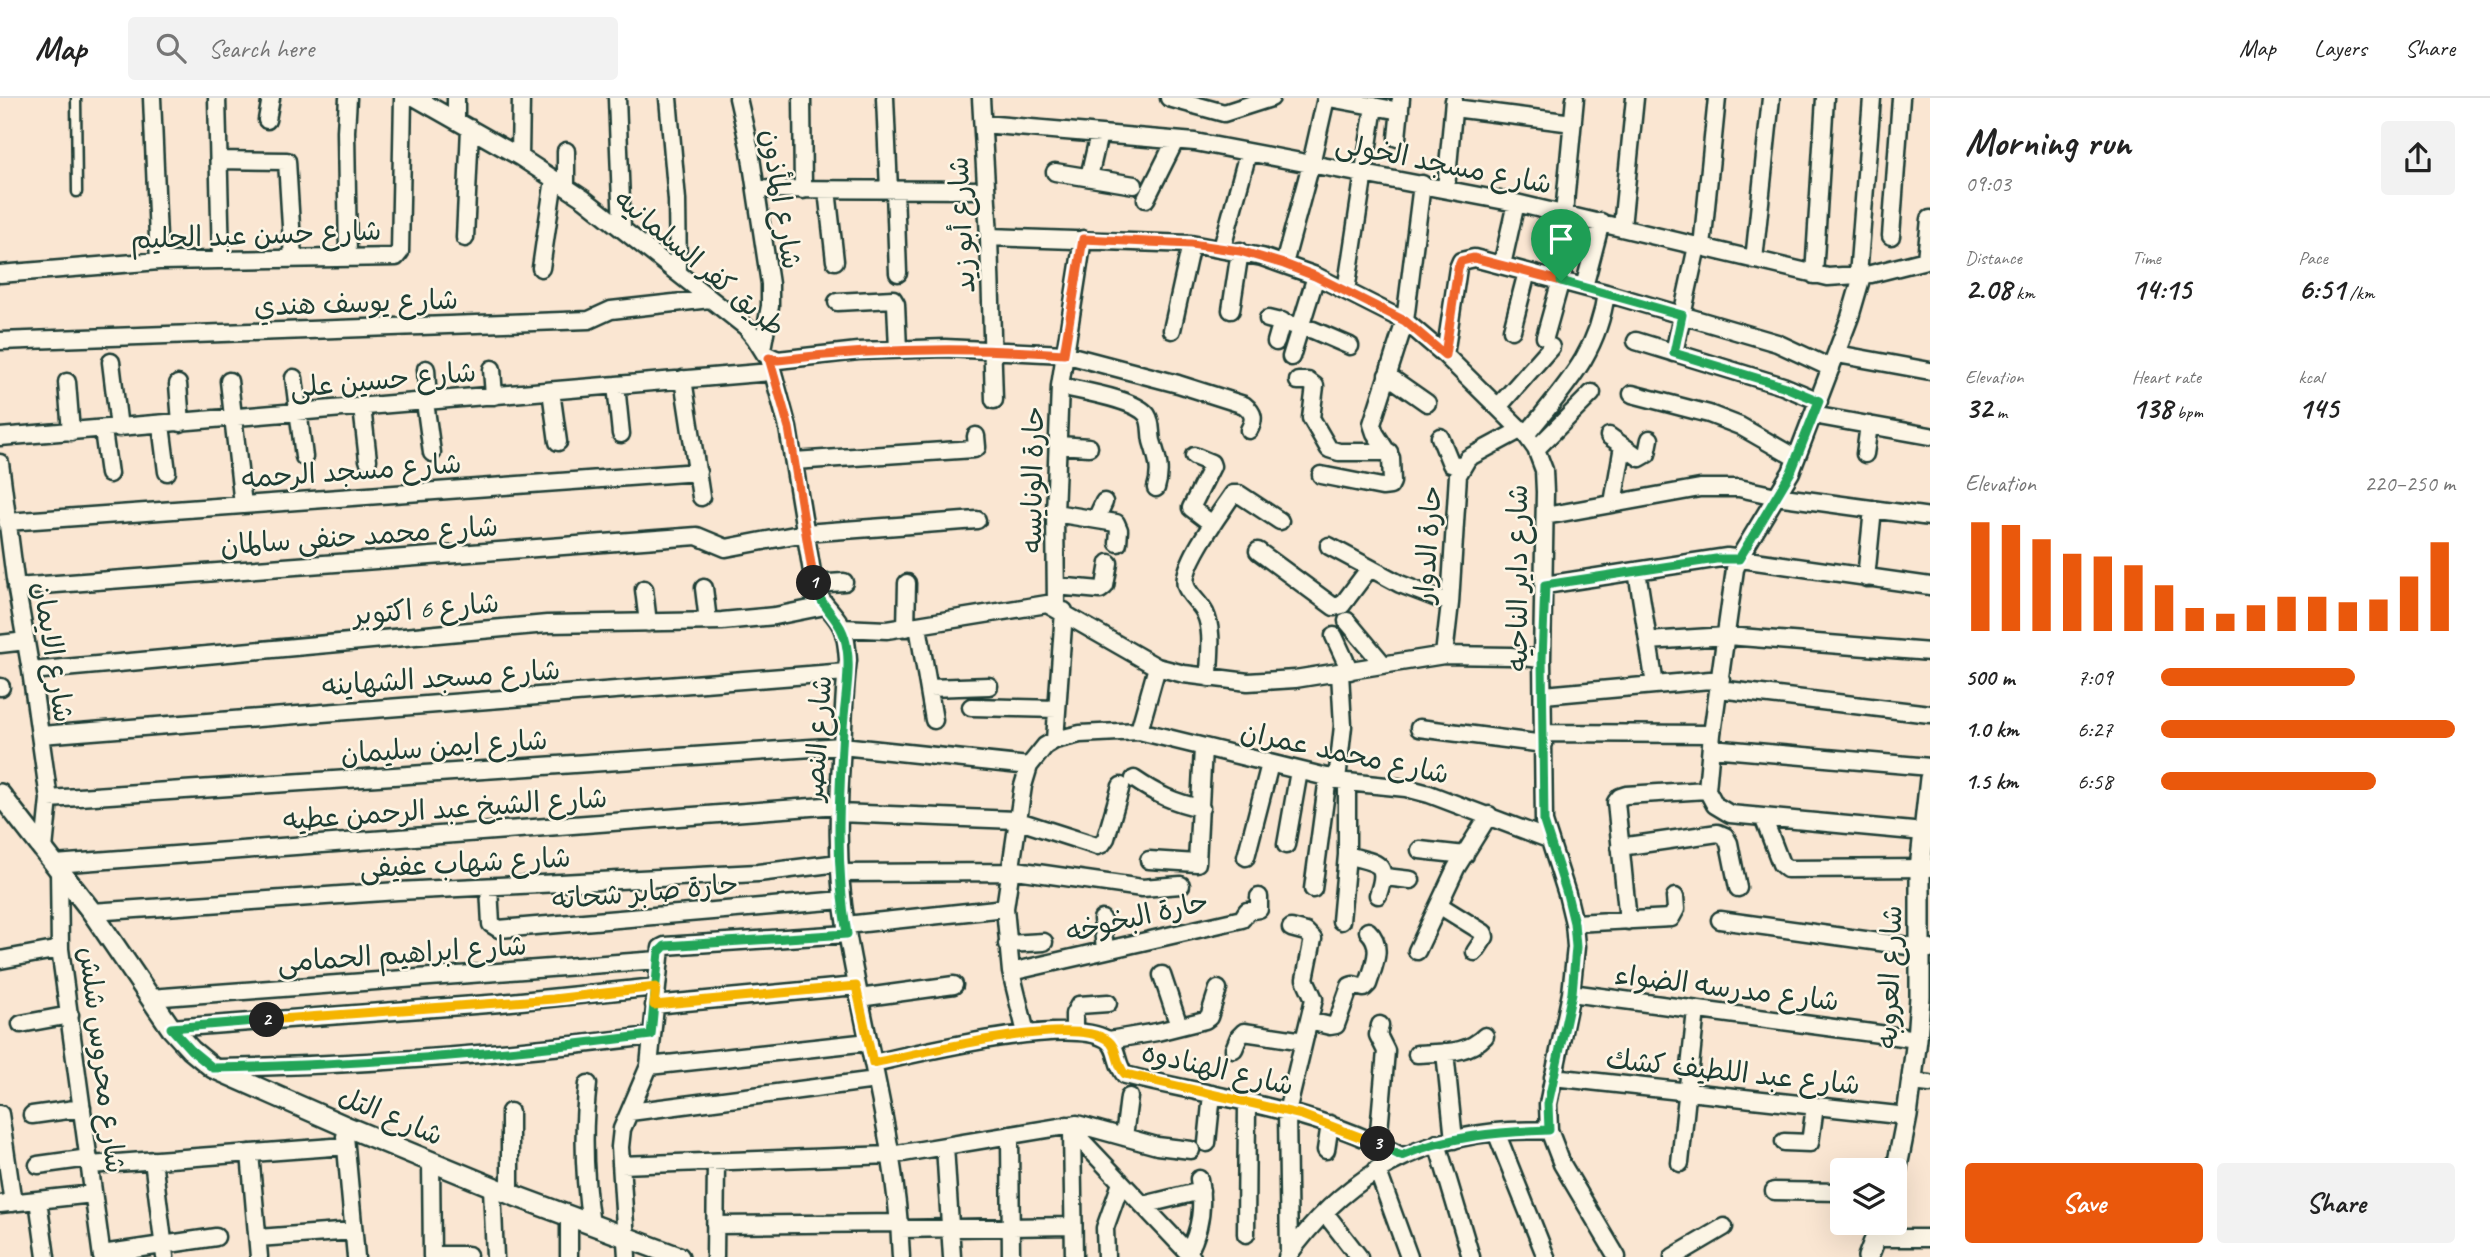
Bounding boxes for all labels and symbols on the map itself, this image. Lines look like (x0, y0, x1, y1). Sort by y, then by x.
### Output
street label: شارع مسجد الخولى (1332, 125, 1555, 204)
street label: شارع المأذون (751, 126, 810, 272)
street label: شارع أبو زيد (940, 156, 985, 294)
street label: طريق كفر السلمانيه (607, 181, 792, 344)
pin (1531, 209, 1591, 281)
street label: شارع حسن عبد الحليم (130, 213, 382, 260)
street label: شارع يوسف هندي (253, 281, 459, 327)
street label: شارع حسين على (288, 354, 478, 407)
street label: حارة الونايسه (1014, 406, 1051, 554)
street label: شارع مسجد الرحمه (239, 445, 463, 498)
street label: حارة الدوار (1406, 484, 1449, 606)
street label: شارع داير الناحيه (1500, 484, 1537, 672)
street label: شارع محمد حنفى سالمان (219, 508, 499, 565)
pin: 1 (796, 566, 832, 601)
street label: شارع الايمان (23, 579, 82, 725)
street label: شارع 6 اكتوبر (350, 585, 501, 634)
street label: شارع مسجد الشهاينه (321, 652, 562, 705)
street label: شارع النصر (796, 674, 841, 804)
street label: شارع محمد عمران (1237, 713, 1452, 794)
street label: شارع ايمن سليمان (339, 722, 549, 773)
street label: شارع الشيخ عبد الرحمن عطيه (282, 780, 609, 839)
street label: شارع شهاب عفيفى (359, 839, 572, 888)
street label: حارة صابر شحاته (550, 866, 740, 917)
street label: حارة البخوخه (1062, 883, 1212, 950)
street label: شارع العروبه (1870, 905, 1911, 1049)
street label: شارع ابراهيم الحمامى (276, 927, 528, 984)
street label: شارع محروس شلش (69, 945, 134, 1176)
street label: شارع مدرسه الضواء (1613, 956, 1841, 1021)
pin: 2 (250, 1002, 284, 1038)
street label: شارع الهنادوه (1138, 1034, 1297, 1105)
street label: شارع عبد اللطيف كشك (1604, 1041, 1862, 1104)
street label: شارع التل (332, 1078, 448, 1155)
pin: 3 (1360, 1126, 1396, 1162)

